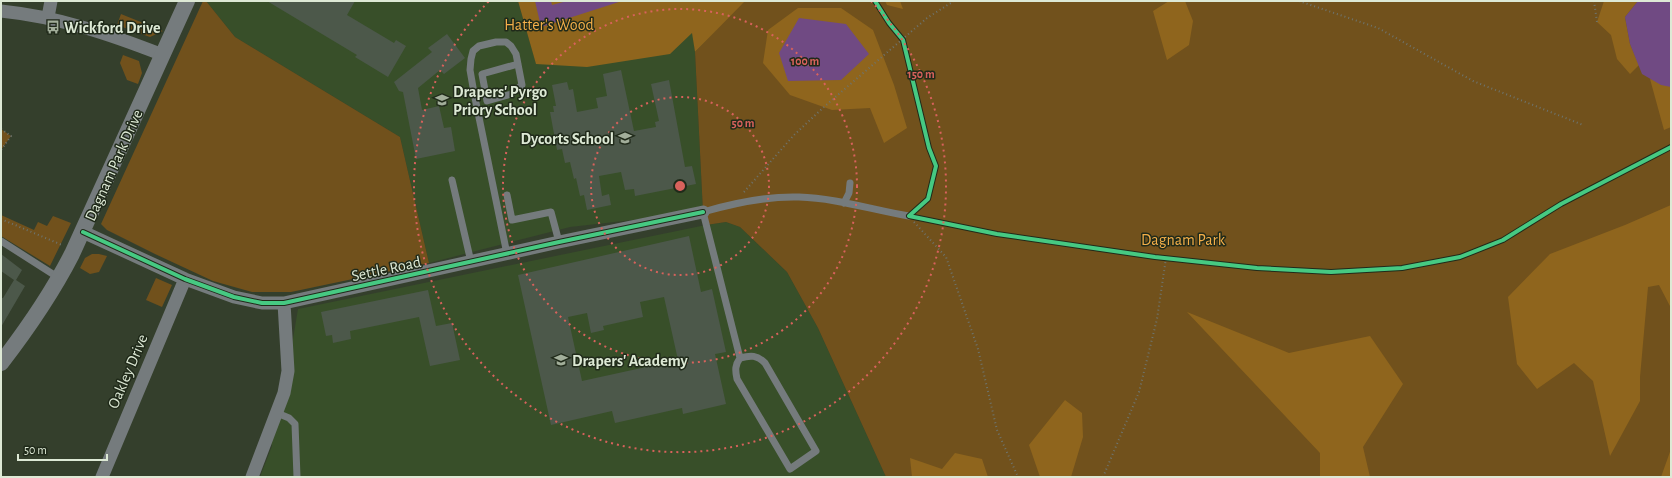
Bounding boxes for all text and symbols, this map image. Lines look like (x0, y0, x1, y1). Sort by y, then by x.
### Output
park label: Hatter's Wood (504, 17, 594, 33)
bus stop icon: Wickford Drive (45, 19, 61, 35)
place label: Wickford Drive (64, 20, 161, 36)
text: 100 m (791, 55, 819, 67)
text: 150 m (907, 68, 935, 80)
place label: Drapers' Pyrgo Priory School (453, 84, 547, 119)
school or university icon: Drapers' Pyrgo Priory School (434, 92, 450, 108)
street label: Dagnam Park Drive (82, 107, 146, 223)
text: 50 m (732, 117, 755, 129)
school or university icon: Dycorts School (617, 130, 633, 146)
place label: Dycorts School (520, 131, 614, 148)
centre of rings (673, 179, 687, 193)
park label: Dagnam Park (1141, 232, 1226, 248)
street label: Settle Road (350, 254, 422, 284)
street label: Oakley Drive (105, 332, 152, 411)
school or university icon: Drapers' Academy (553, 352, 569, 368)
place label: Drapers' Academy (572, 353, 688, 370)
scale bar (18, 436, 107, 462)
text: 50 m (24, 444, 47, 456)

